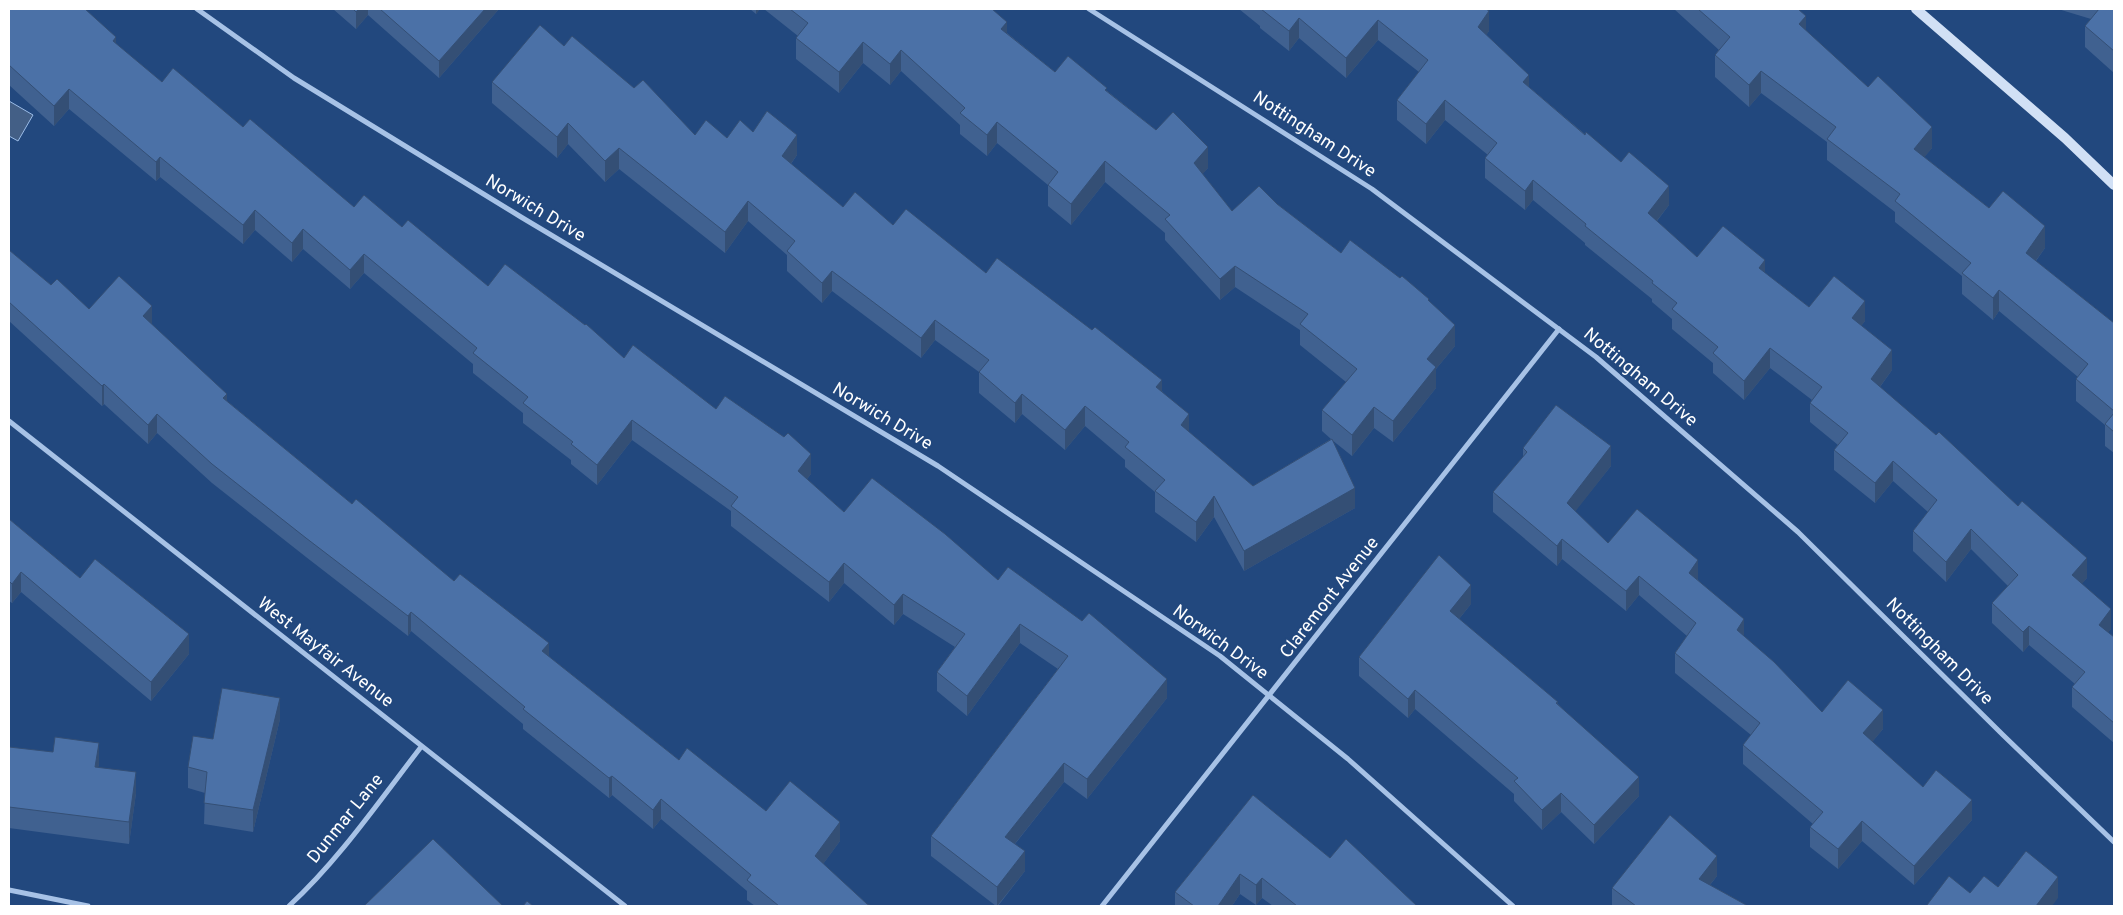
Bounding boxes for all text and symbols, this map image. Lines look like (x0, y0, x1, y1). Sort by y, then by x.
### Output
street label: Nottingham Drive (1248, 86, 1380, 184)
street label: Norwich Drive (481, 170, 589, 248)
street label: Nottingham Drive (1578, 323, 1702, 433)
street label: Norwich Drive (828, 378, 936, 456)
street label: Claremont Avenue (1275, 532, 1385, 664)
street label: West Mayfair Avenue (252, 592, 398, 714)
street label: Nottingham Drive (1880, 593, 1998, 711)
street label: Norwich Drive (1167, 600, 1273, 686)
street label: Dunmar Lane (303, 769, 389, 869)

